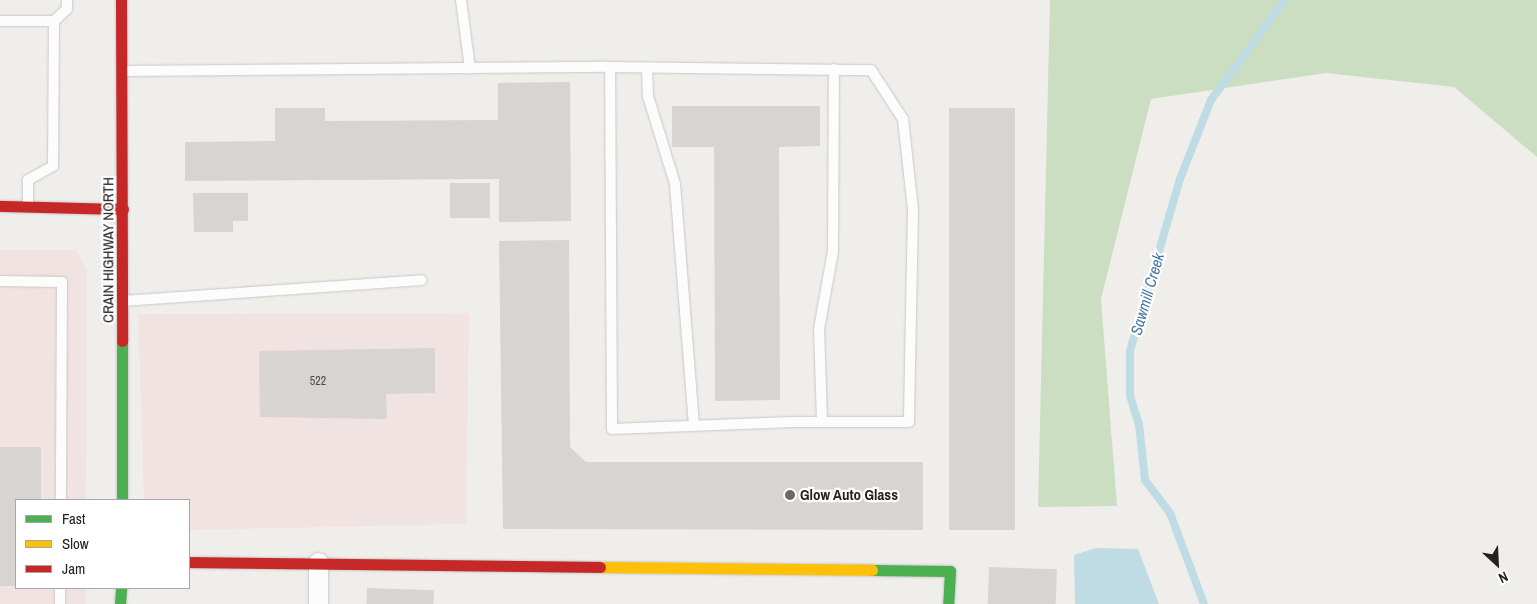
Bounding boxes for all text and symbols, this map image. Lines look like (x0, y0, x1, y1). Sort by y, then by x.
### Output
street label: CRAIN HIGHWAY NORTH (99, 177, 117, 323)
water label: Sawmill Creek (1126, 251, 1168, 337)
house number: 522 (310, 375, 326, 389)
place label: Glow Auto Glass (800, 486, 898, 504)
marker: Glow Auto Glass (784, 489, 796, 501)
legend (15, 499, 190, 589)
text: Fast (62, 508, 85, 529)
text: Slow (62, 533, 89, 554)
north arrow (1472, 539, 1522, 589)
text: Jam (62, 558, 85, 579)
text: N (1496, 568, 1511, 588)

